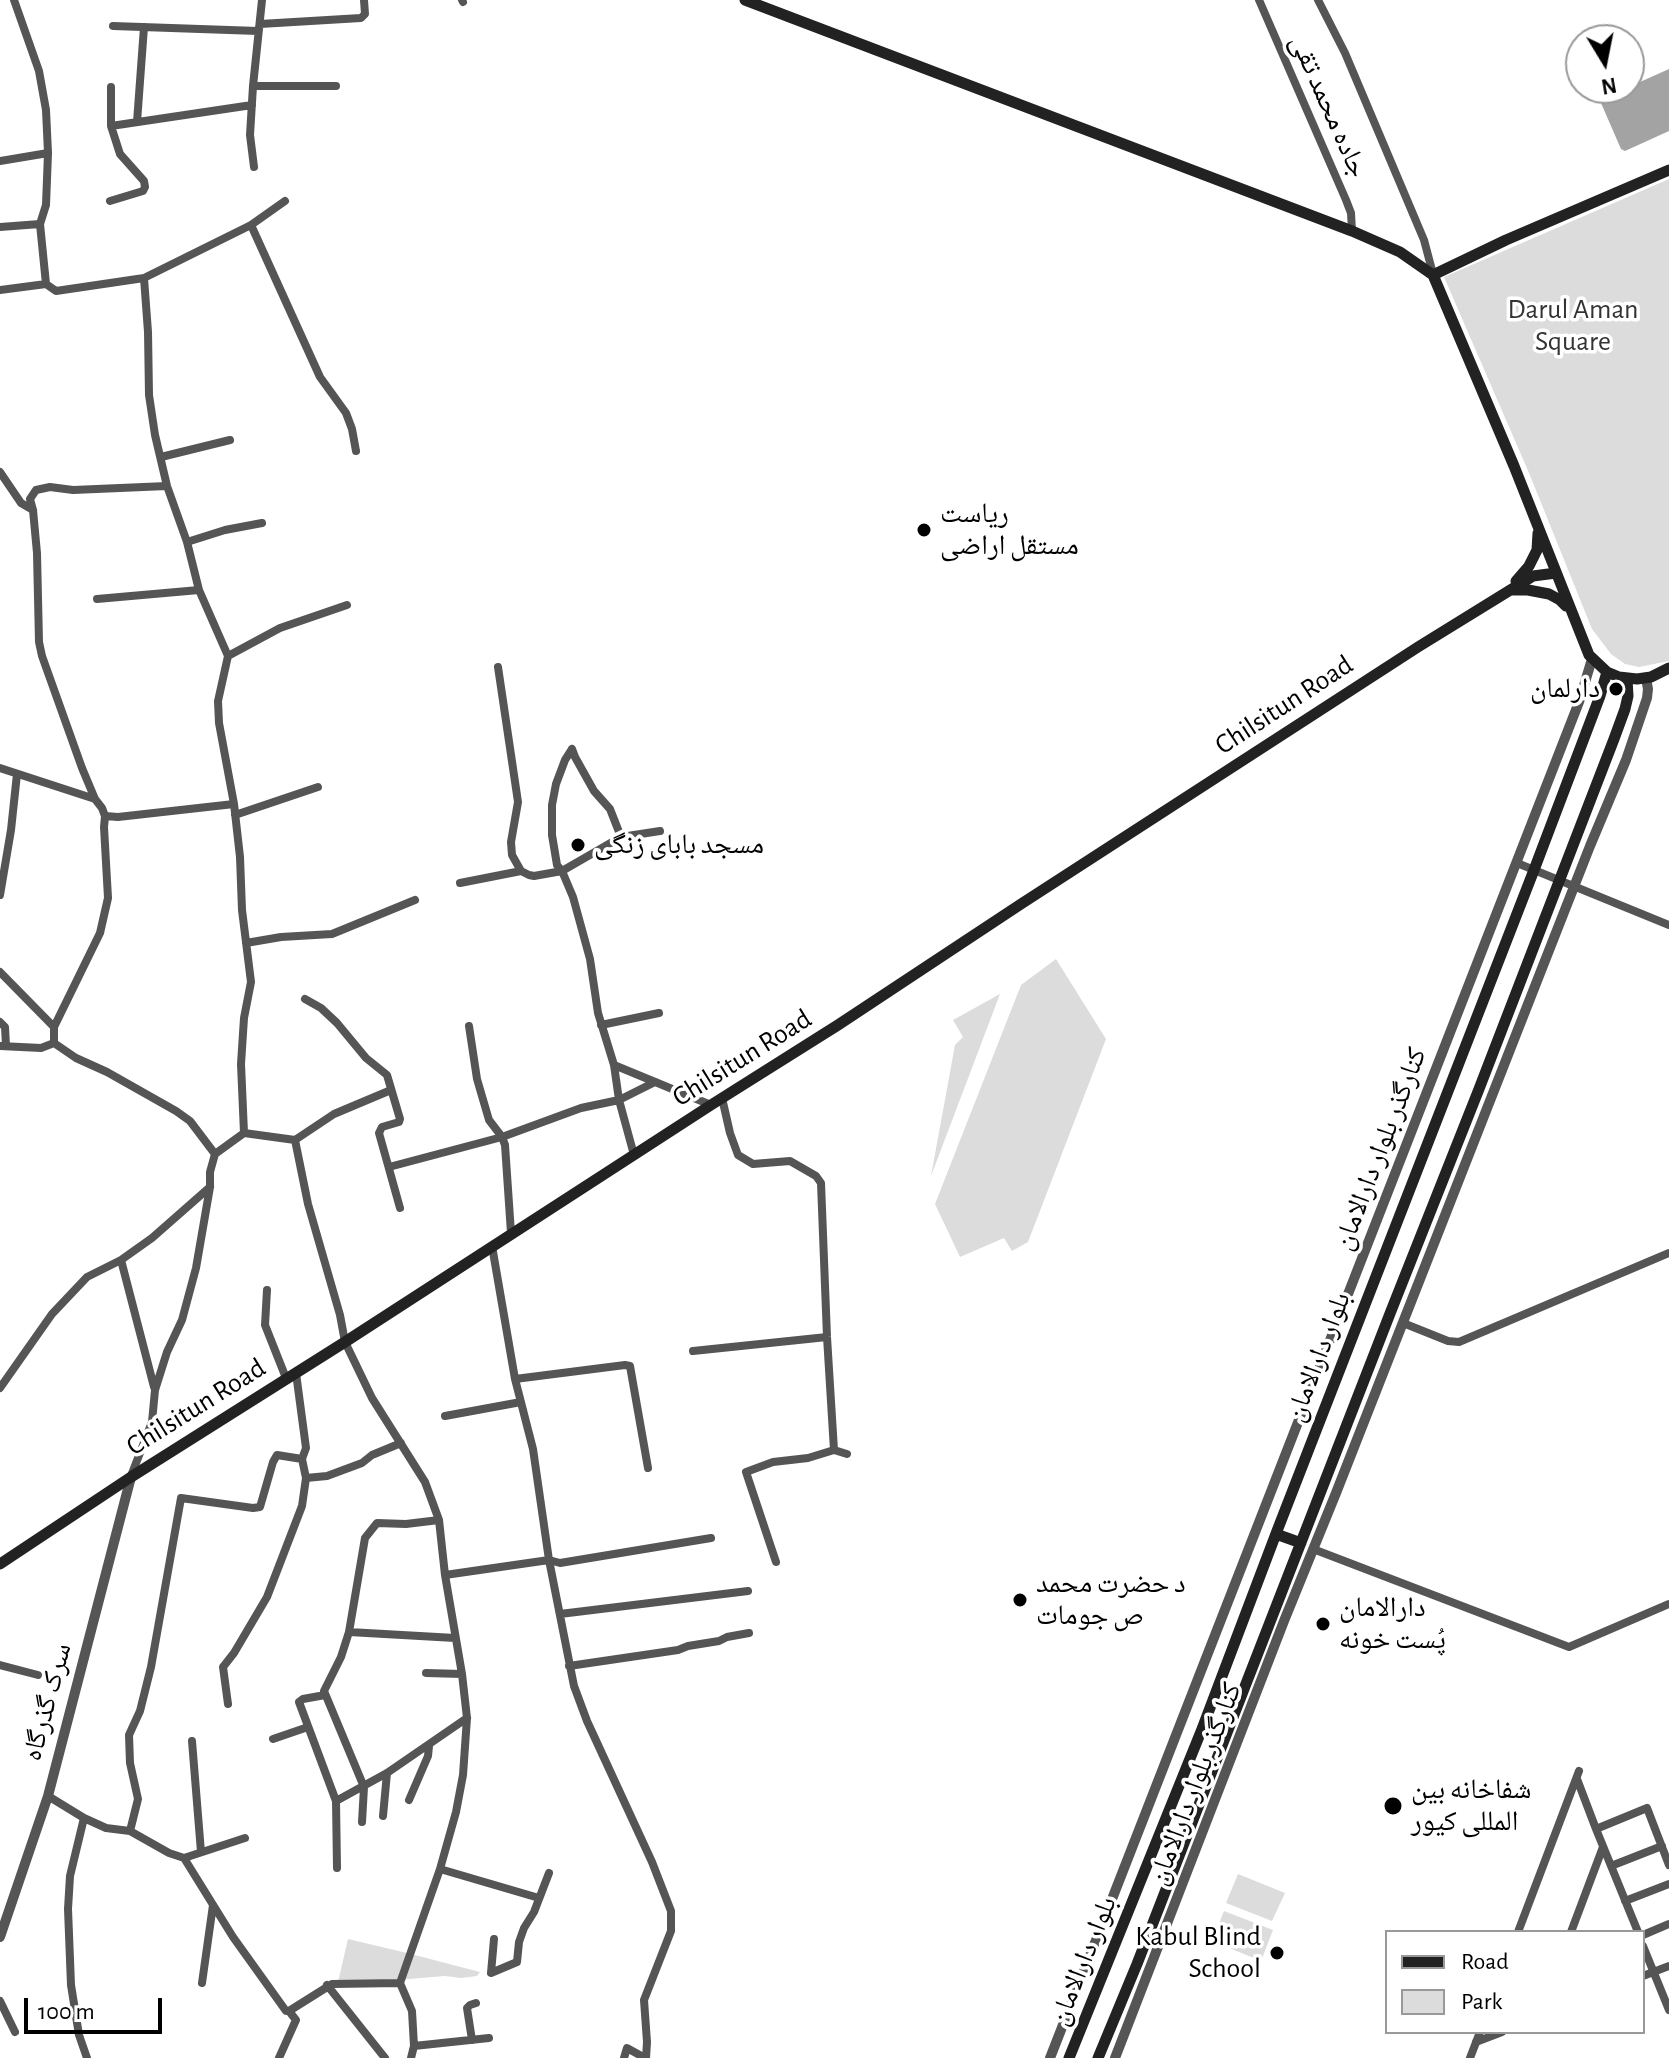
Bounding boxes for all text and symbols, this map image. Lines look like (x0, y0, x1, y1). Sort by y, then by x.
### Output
north arrow (1565, 24, 1645, 104)
street label: جاده محمد تقی (1283, 29, 1375, 183)
text: N (1599, 74, 1618, 98)
park label: Darul Aman Square (1507, 293, 1639, 359)
place label: ریاست مستقل اراضی (940, 497, 1079, 563)
marker: ریاست مستقل اراضی (915, 521, 933, 539)
street label: Chilsitun Road (1209, 648, 1359, 762)
place label: دارلمان (1530, 672, 1600, 706)
marker: دارلمان (1607, 680, 1625, 698)
place label: مسجد بابای زنگی (594, 828, 764, 862)
marker: مسجد بابای زنگی (569, 836, 587, 854)
street label: Chilsitun Road (666, 1002, 818, 1114)
street label: کنارگذر بلوار دارالامان (1326, 1043, 1434, 1255)
street label: بلوار دارالامان (1278, 1287, 1358, 1427)
street label: Chilsitun Road (120, 1351, 272, 1463)
place label: د حضرت محمد ص جومات (1036, 1567, 1186, 1633)
marker: د حضرت محمد ص جومات (1011, 1591, 1029, 1609)
place label: دارالامان پُست خونه (1339, 1591, 1446, 1657)
marker: دارالامان پُست خونه (1314, 1615, 1332, 1633)
street label: سرک گذرگاه (15, 1640, 79, 1764)
street label: کنارگذر بلوار دارالامان (1141, 1678, 1249, 1890)
place label: شفاخانه بین المللی کیور (1411, 1773, 1531, 1839)
marker: شفاخانه بین المللی کیور (1382, 1795, 1404, 1817)
street label: بلوار دارالامان (1042, 1892, 1124, 2030)
place label: Kabul Blind School (1135, 1920, 1261, 1986)
legend (1385, 1930, 1645, 2034)
marker: Kabul Blind School (1268, 1944, 1286, 1962)
text: Road (1461, 1950, 1509, 1974)
scale bar (28, 1982, 166, 2032)
text: Park (1461, 1990, 1502, 2014)
text: 100 m (38, 2000, 95, 2024)

